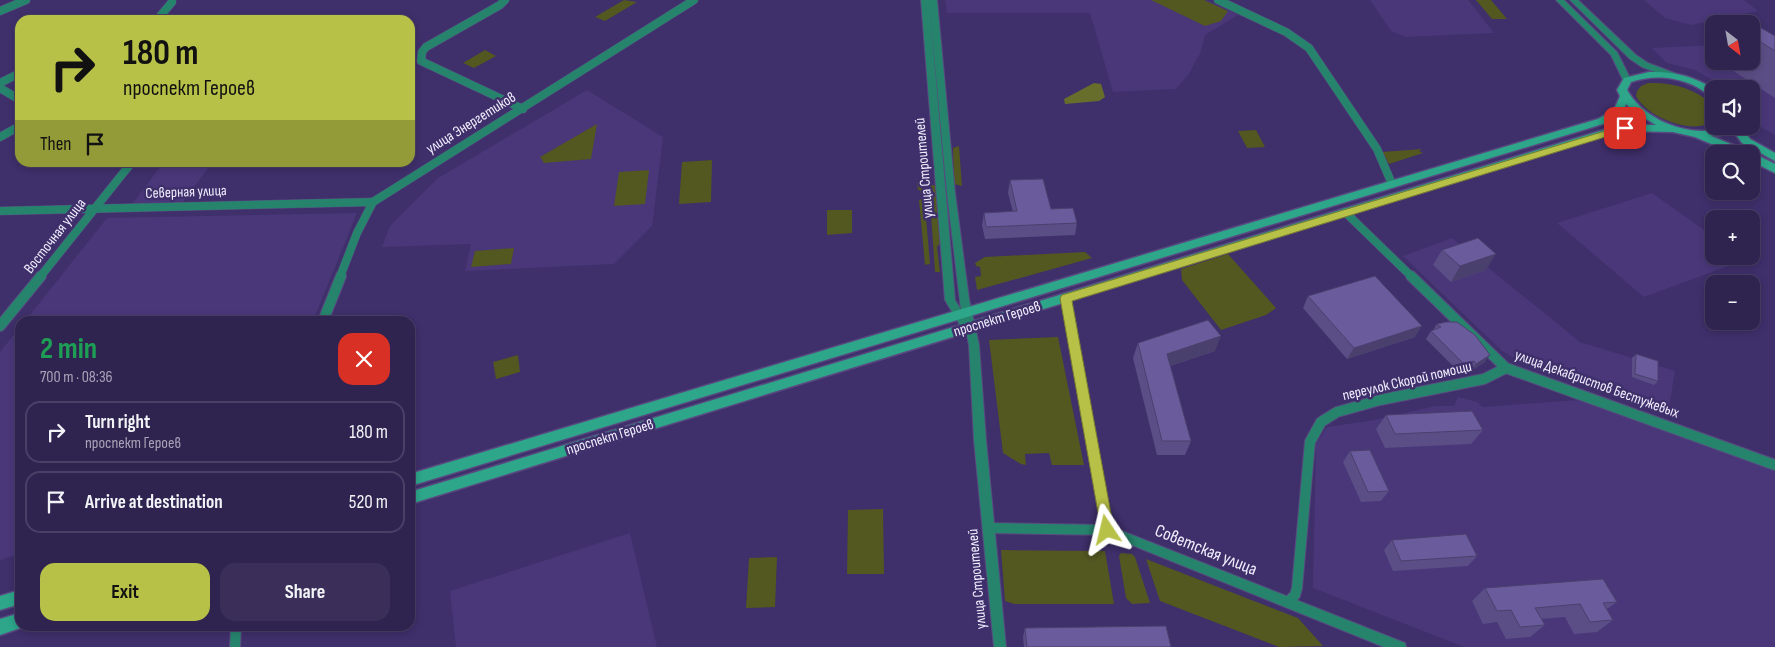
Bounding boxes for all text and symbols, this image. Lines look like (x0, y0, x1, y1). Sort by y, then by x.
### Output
north arrow (1705, 15, 1760, 70)
map controls (1705, 15, 1760, 330)
text: 180 m (123, 32, 199, 75)
icon: right (40, 35, 105, 100)
text: проспект Героев (123, 75, 255, 102)
button: sound (1705, 80, 1760, 135)
street label: улица Энергетиков (422, 88, 520, 158)
pin (1604, 107, 1646, 149)
icon: arrive (1611, 114, 1639, 142)
street label: улица Строителей (910, 117, 938, 219)
icon: arrive (81, 130, 109, 158)
text: Then (40, 133, 71, 156)
button: search (1705, 145, 1760, 200)
street label: Северная улица (145, 181, 227, 203)
street label: Восточная улица (20, 194, 90, 277)
button: + (1705, 210, 1760, 265)
button: − (1705, 275, 1760, 330)
street label: проспект Героев (951, 297, 1043, 341)
text: 2 min (40, 331, 97, 367)
button: close (338, 333, 390, 385)
street label: улица Декабристов Бестужевых (1512, 345, 1682, 423)
street label: переулок Скорой помощи (1340, 357, 1474, 405)
text: 700 m · 08:36 (40, 368, 113, 387)
text: Turn right (85, 411, 150, 434)
street label: проспект Героев (564, 415, 656, 459)
icon: right (42, 418, 70, 446)
text: 180 m (349, 421, 388, 444)
text: проспект Героев (85, 434, 181, 453)
icon: arrive (42, 488, 70, 516)
text: Arrive at destination (85, 491, 223, 514)
text: 520 m (349, 491, 388, 514)
position arrow (1080, 503, 1132, 555)
street label: Советская улица (1152, 520, 1260, 580)
street label: улица Строителей (963, 528, 991, 630)
button: Exit (40, 563, 210, 621)
button: Share (220, 563, 390, 621)

